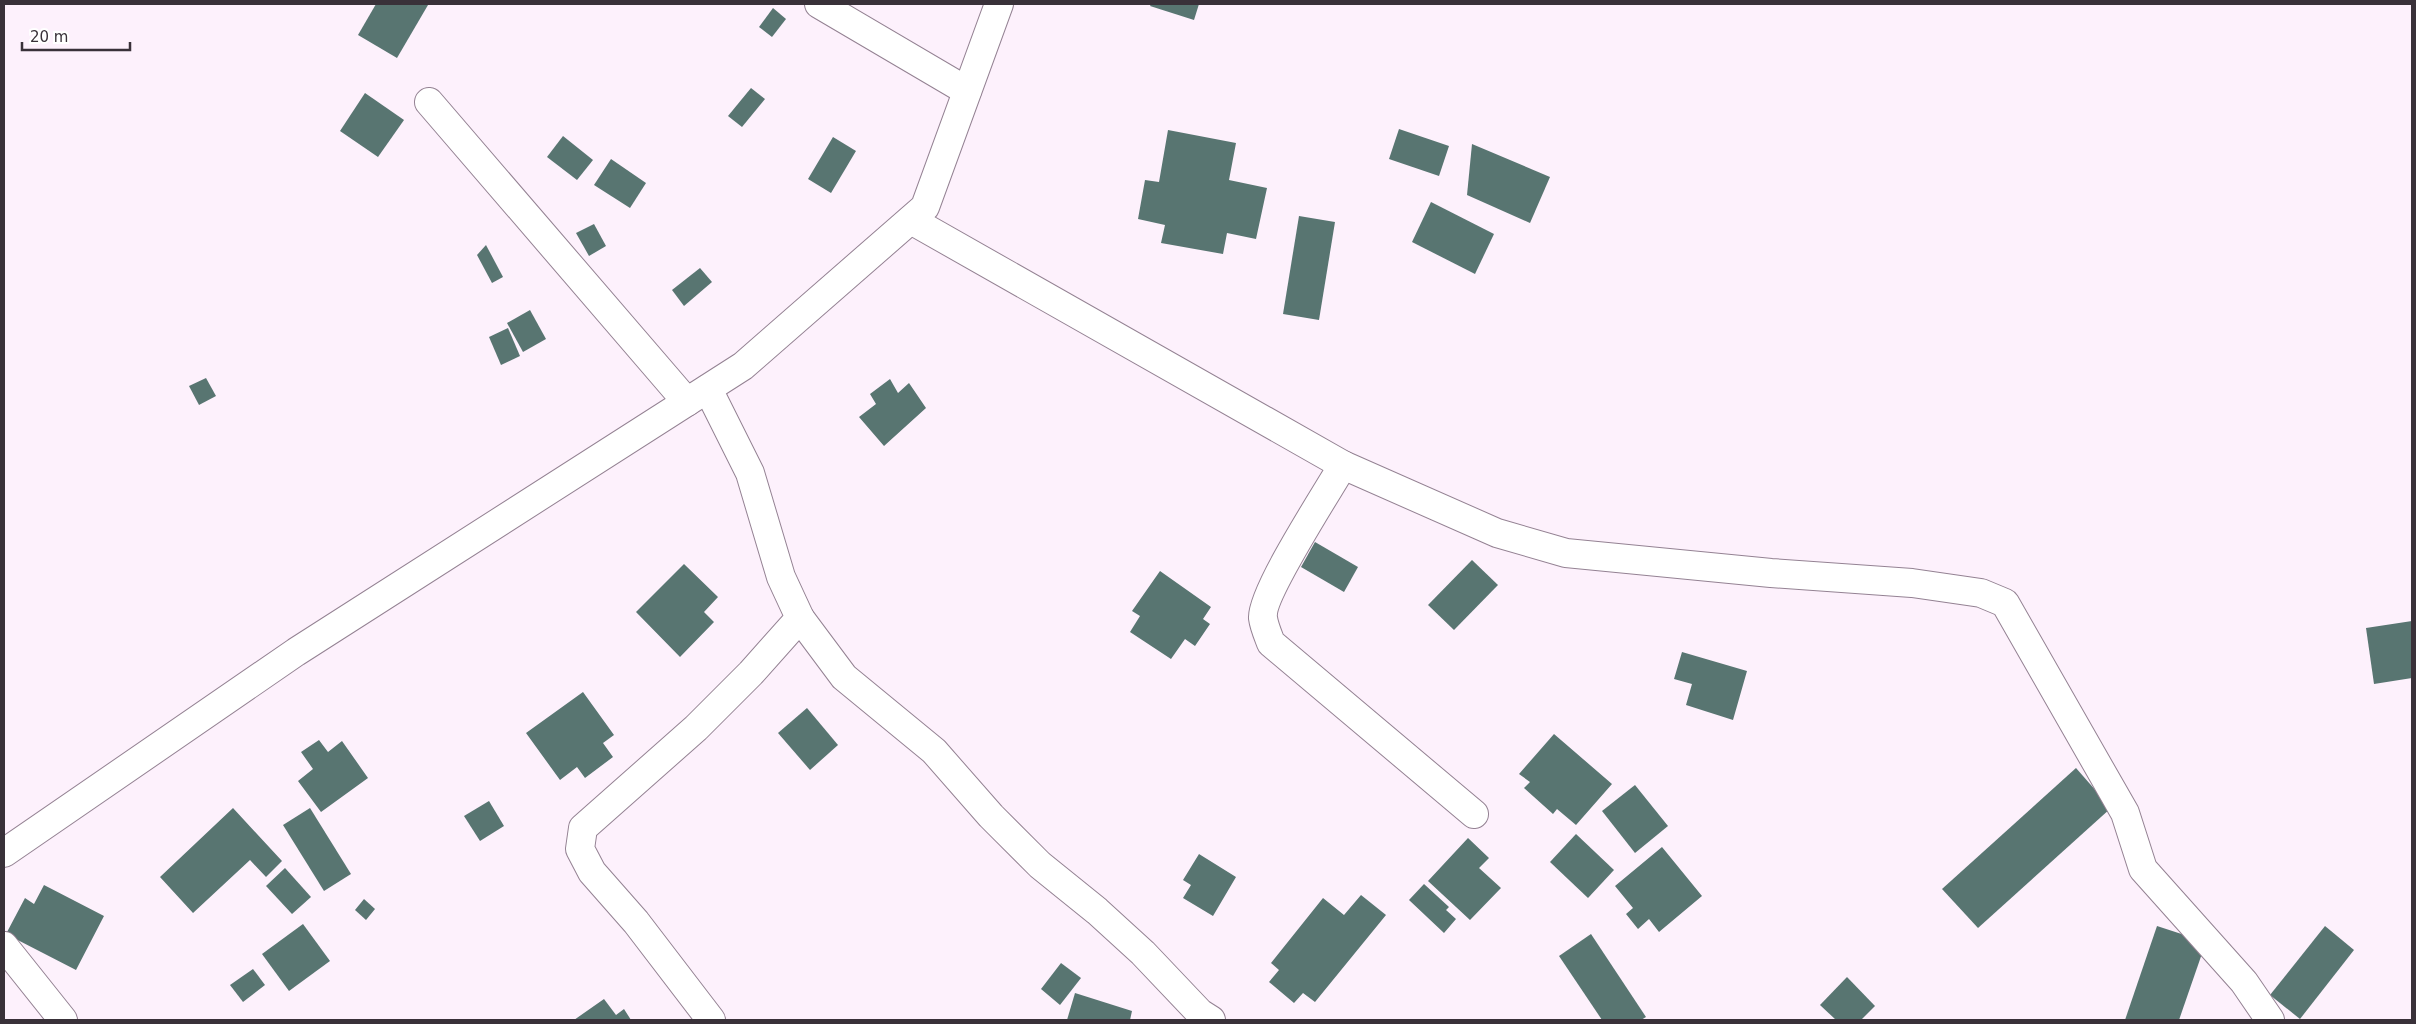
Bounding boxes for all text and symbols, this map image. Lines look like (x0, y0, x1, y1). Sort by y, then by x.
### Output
scale bar (22, 20, 130, 52)
text: 20 m (30, 28, 68, 46)

